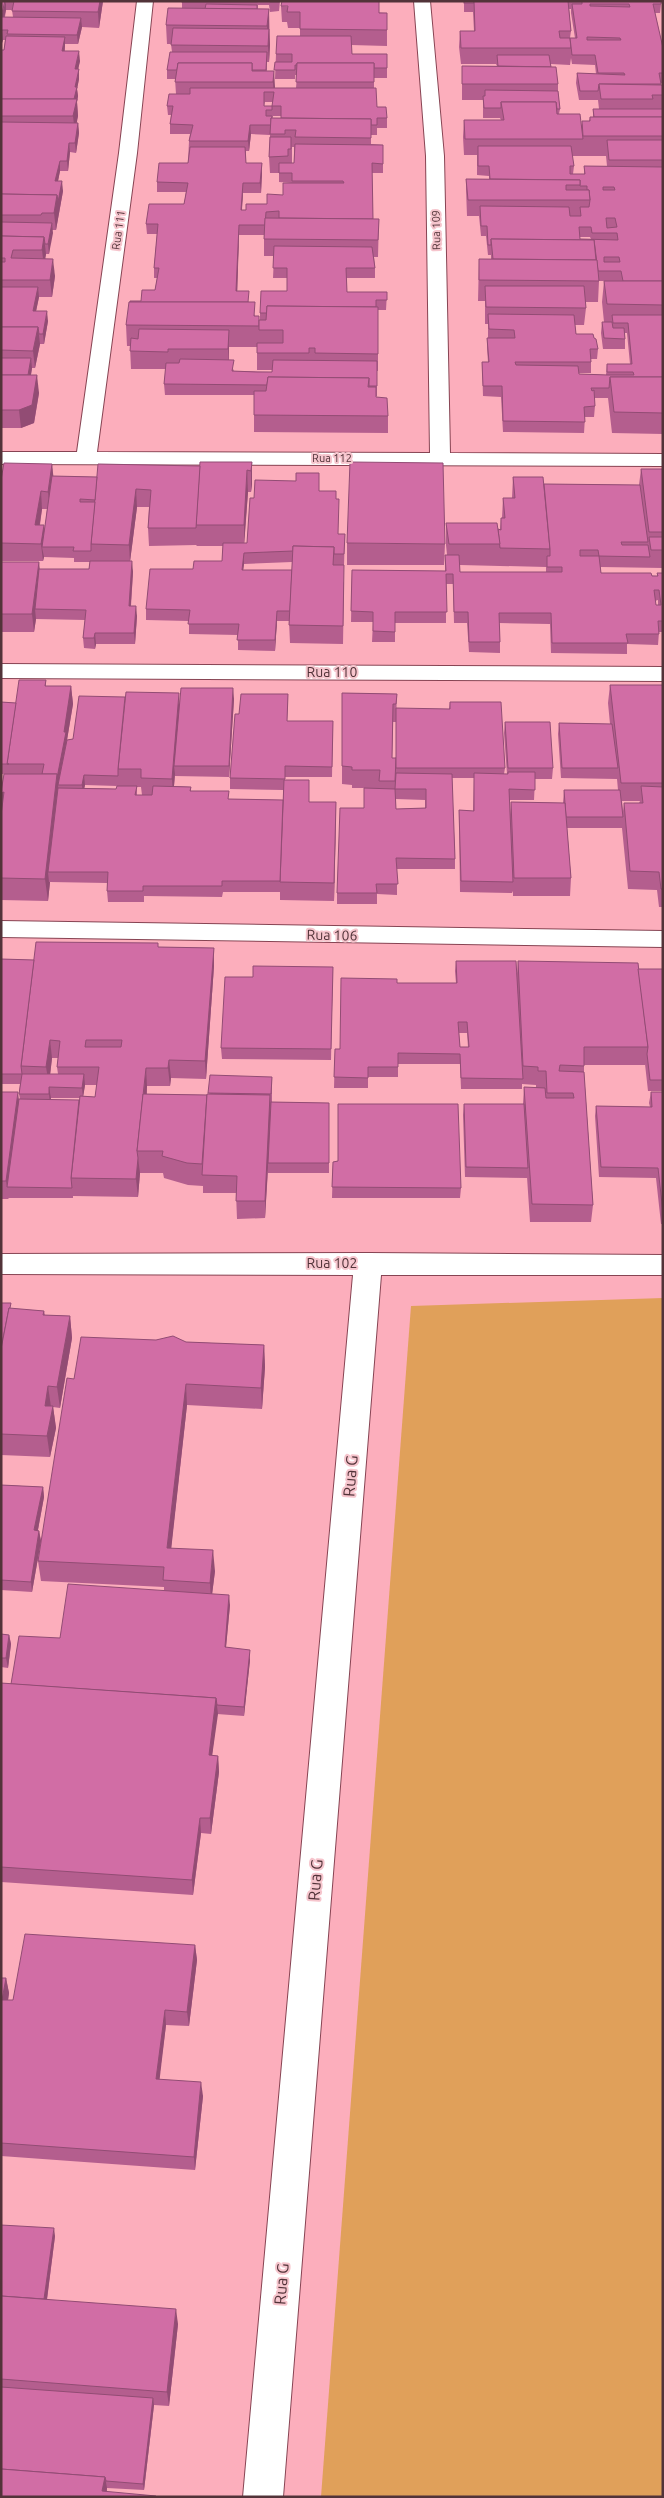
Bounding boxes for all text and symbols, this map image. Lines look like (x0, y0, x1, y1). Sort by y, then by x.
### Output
street label: Rua 111 (109, 209, 127, 251)
street label: Rua 109 (430, 210, 442, 250)
street label: Rua 112 (312, 452, 352, 464)
street label: Rua 110 (307, 664, 358, 680)
street label: Rua 106 (306, 927, 358, 943)
street label: Rua 102 (307, 1255, 357, 1271)
street label: Rua G (339, 1454, 361, 1498)
street label: Rua G (304, 1858, 326, 1902)
street label: Rua G (270, 2262, 292, 2306)

